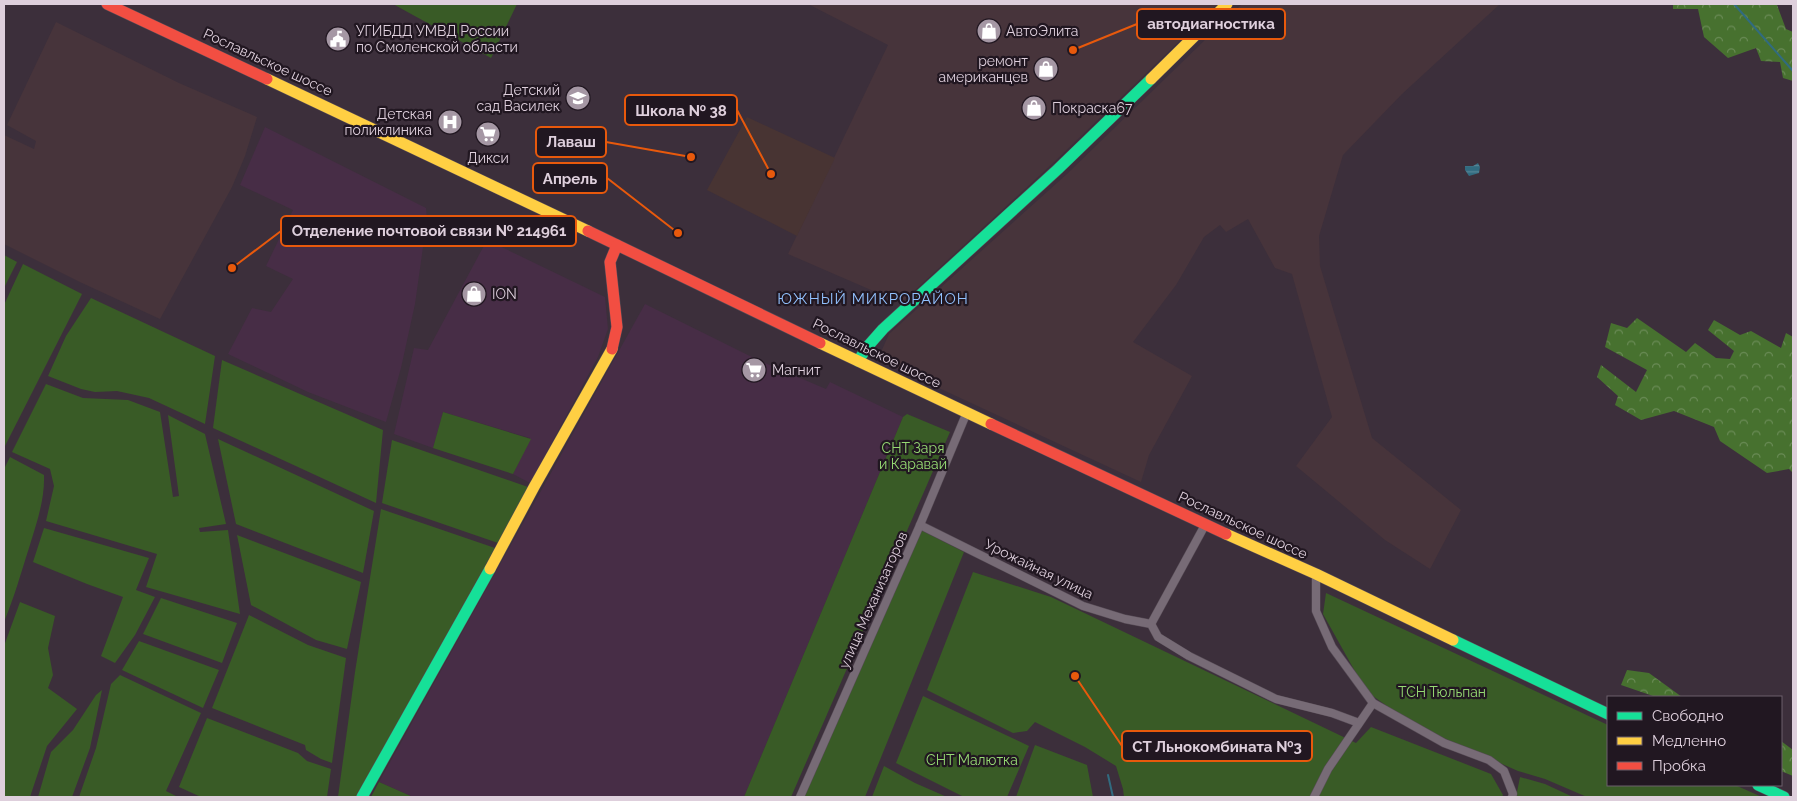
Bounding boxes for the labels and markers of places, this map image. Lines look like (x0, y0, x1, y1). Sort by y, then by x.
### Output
callout: автодиагностика (1137, 9, 1285, 39)
shop icon: АвтоЭлита (976, 18, 1002, 44)
place label: УГИБДД УМВД России по Смоленской области (356, 23, 518, 55)
place label: АвтоЭлита (1006, 23, 1079, 39)
public building icon: УГИБДД УМВД России по Смоленской области (325, 26, 351, 52)
place label: ремонт американцев (939, 53, 1028, 85)
shop icon: ремонт американцев (1033, 56, 1059, 82)
place label: Детский сад Василек (477, 82, 560, 114)
school or university icon: Детский сад Василек (565, 85, 591, 111)
callout: Школа № 38 (625, 95, 737, 125)
shop icon: Покраска67 (1021, 95, 1047, 121)
place label: Покраска67 (1052, 100, 1133, 116)
place label: Детская поликлиника (345, 106, 432, 138)
hospital icon: Детская поликлиника (437, 109, 463, 135)
supermarket icon: Дикси (475, 121, 501, 147)
callout: Лаваш (536, 127, 606, 157)
place label: Дикси (467, 150, 509, 166)
callout: Апрель (533, 163, 607, 193)
callout: Отделение почтовой связи № 214961 (281, 216, 576, 246)
shop icon: ION (461, 281, 487, 307)
place label: ION (492, 286, 517, 302)
supermarket icon: Магнит (741, 357, 767, 383)
place label: Магнит (772, 362, 821, 378)
callout: СТ Льнокомбината №3 (1122, 731, 1312, 761)

